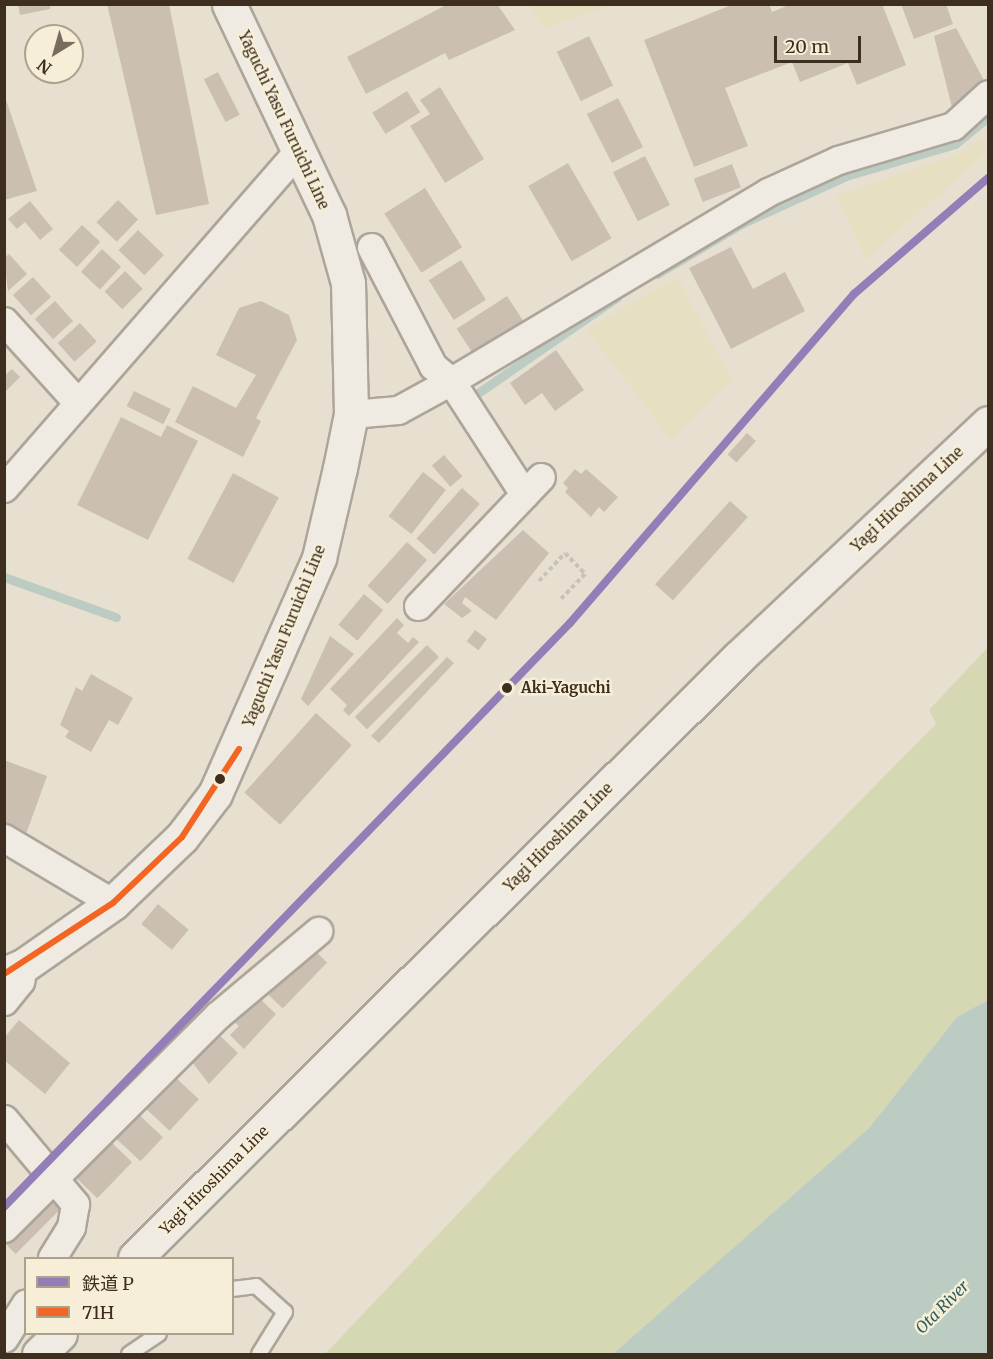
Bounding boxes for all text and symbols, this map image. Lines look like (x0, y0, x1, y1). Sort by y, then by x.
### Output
north arrow (24, 24, 84, 84)
scale bar (777, 24, 864, 62)
street label: Yaguchi Yasu Furuichi Line (235, 28, 333, 212)
text: 20 m (785, 35, 829, 58)
text: N (33, 55, 55, 79)
street label: Yagi Hiroshima Line (847, 442, 967, 556)
street label: Yaguchi Yasu Furuichi Line (239, 542, 329, 730)
marker: Aki-Yaguchi (498, 679, 516, 697)
place label: Aki-Yaguchi (521, 679, 611, 697)
unlabelled marker (214, 773, 226, 785)
street label: Yagi Hiroshima Line (500, 779, 616, 895)
street label: Yagi Hiroshima Line (156, 1122, 272, 1238)
legend (24, 1257, 234, 1335)
text: 鉄道 P (82, 1272, 134, 1295)
water label: Ota River (911, 1276, 973, 1338)
text: 71H (82, 1301, 114, 1324)

